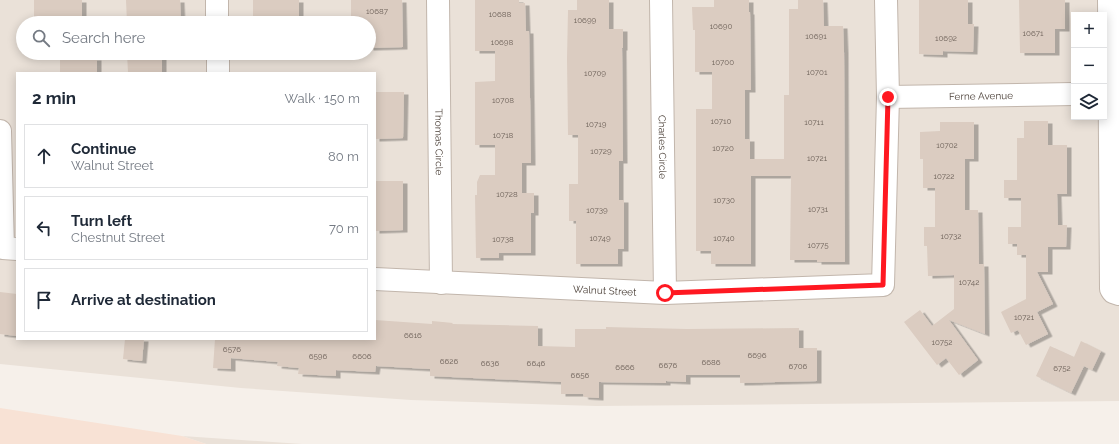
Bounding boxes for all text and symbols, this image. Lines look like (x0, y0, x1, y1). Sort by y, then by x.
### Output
house number: 10687 (366, 6, 389, 16)
house number: 10688 (489, 9, 512, 19)
map controls (1071, 12, 1107, 120)
button: + (1071, 12, 1107, 48)
house number: 10699 (574, 15, 597, 25)
search box (16, 16, 376, 60)
house number: 10690 (710, 21, 732, 31)
icon: search (30, 27, 52, 49)
house number: 10671 (1023, 28, 1044, 38)
text: Search here (62, 29, 145, 47)
house number: 10691 (805, 31, 827, 41)
house number: 10692 (935, 33, 957, 43)
house number: 10698 (491, 37, 514, 47)
button: − (1071, 48, 1107, 84)
house number: 10700 (712, 57, 734, 67)
house number: 10701 (807, 67, 828, 77)
house number: 10709 (584, 68, 606, 78)
button: layers (1071, 84, 1107, 120)
text: 2 min (32, 88, 76, 108)
route end (879, 88, 897, 106)
street label: Ferne Avenue (949, 89, 1013, 102)
text: Walk · 150 m (285, 91, 360, 106)
house number: 10708 (492, 95, 514, 105)
street label: Thomas Circle (434, 109, 445, 175)
street label: Charles Circle (657, 115, 669, 179)
house number: 10710 (711, 116, 732, 126)
house number: 10711 (804, 117, 824, 127)
house number: 10719 (586, 119, 607, 129)
house number: 10718 (493, 130, 514, 140)
text: Continue (71, 140, 136, 158)
house number: 10702 (936, 140, 958, 150)
house number: 10720 (712, 143, 734, 153)
icon: ahead (33, 145, 55, 167)
house number: 10729 (590, 146, 612, 156)
text: 80 m (328, 149, 359, 164)
house number: 10721 (807, 153, 828, 163)
text: Walnut Street (71, 158, 154, 173)
house number: 10722 (934, 171, 954, 181)
house number: 10728 (496, 189, 518, 199)
house number: 10730 (713, 195, 735, 205)
house number: 10731 (808, 204, 829, 214)
house number: 10739 (586, 205, 608, 215)
text: Turn left (71, 212, 132, 230)
icon: left (33, 217, 55, 239)
text: 70 m (329, 221, 359, 236)
text: Chestnut Street (71, 230, 165, 245)
house number: 10732 (941, 231, 961, 241)
house number: 10749 (589, 233, 611, 243)
house number: 10740 (713, 233, 735, 243)
house number: 10738 (492, 234, 514, 244)
house number: 10775 (807, 240, 829, 250)
house number: 10742 (959, 277, 979, 287)
street label: Walnut Street (573, 283, 637, 297)
route start (656, 284, 674, 302)
icon: arrive (33, 289, 55, 311)
text: Arrive at destination (71, 291, 216, 309)
house number: 10721 (1014, 312, 1035, 322)
house number: 6616 (404, 330, 422, 340)
house number: 10752 (932, 337, 952, 347)
house number: 6576 (223, 344, 241, 354)
house number: 6696 (747, 350, 767, 360)
house number: 6596 (309, 351, 328, 361)
house number: 6606 (352, 351, 372, 361)
house number: 6626 (440, 356, 458, 366)
house number: 6686 (701, 357, 721, 367)
house number: 6636 (481, 358, 500, 368)
house number: 6646 (527, 358, 546, 368)
house number: 6676 (659, 360, 678, 370)
house number: 6706 (789, 361, 808, 371)
house number: 6666 (615, 362, 635, 372)
house number: 6752 (1053, 363, 1071, 373)
house number: 6656 (571, 370, 590, 380)

